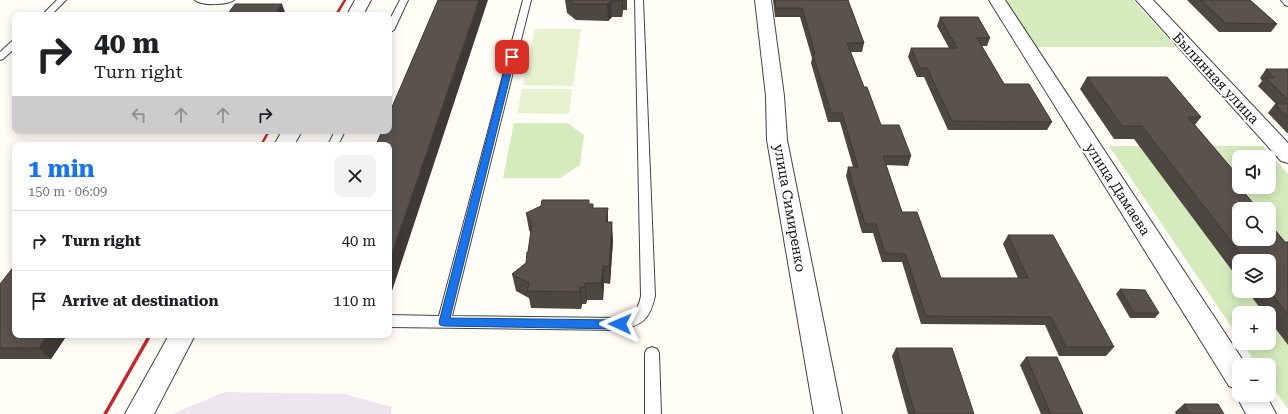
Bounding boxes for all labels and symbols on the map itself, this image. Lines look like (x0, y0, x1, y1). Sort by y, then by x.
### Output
street label: Былинная улица (1170, 29, 1263, 127)
pin (495, 40, 529, 74)
street label: улица Дамаева (1082, 140, 1154, 239)
street label: улица Симиренко (771, 143, 809, 273)
position arrow (599, 303, 641, 345)

